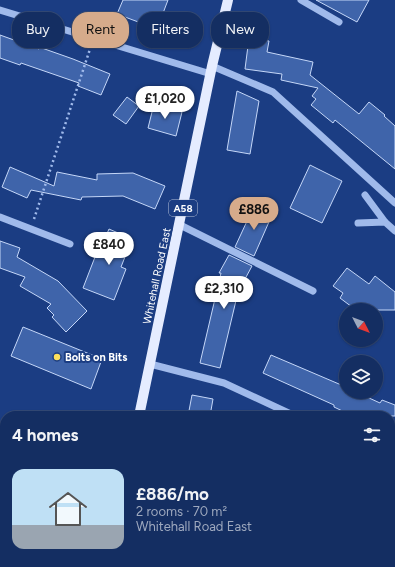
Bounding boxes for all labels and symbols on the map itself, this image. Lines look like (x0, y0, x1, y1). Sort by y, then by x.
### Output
pin: £1,020 (132, 86, 198, 120)
pin: £886 (230, 197, 278, 231)
road number: A58 (169, 200, 197, 216)
street label: Whitehall Road East (140, 227, 174, 325)
pin: £840 (85, 232, 133, 266)
pin: £2,310 (191, 276, 257, 310)
north arrow (339, 303, 383, 347)
place label: Bolts on Bits (65, 351, 127, 364)
marker: Bolts on Bits (52, 352, 62, 362)

